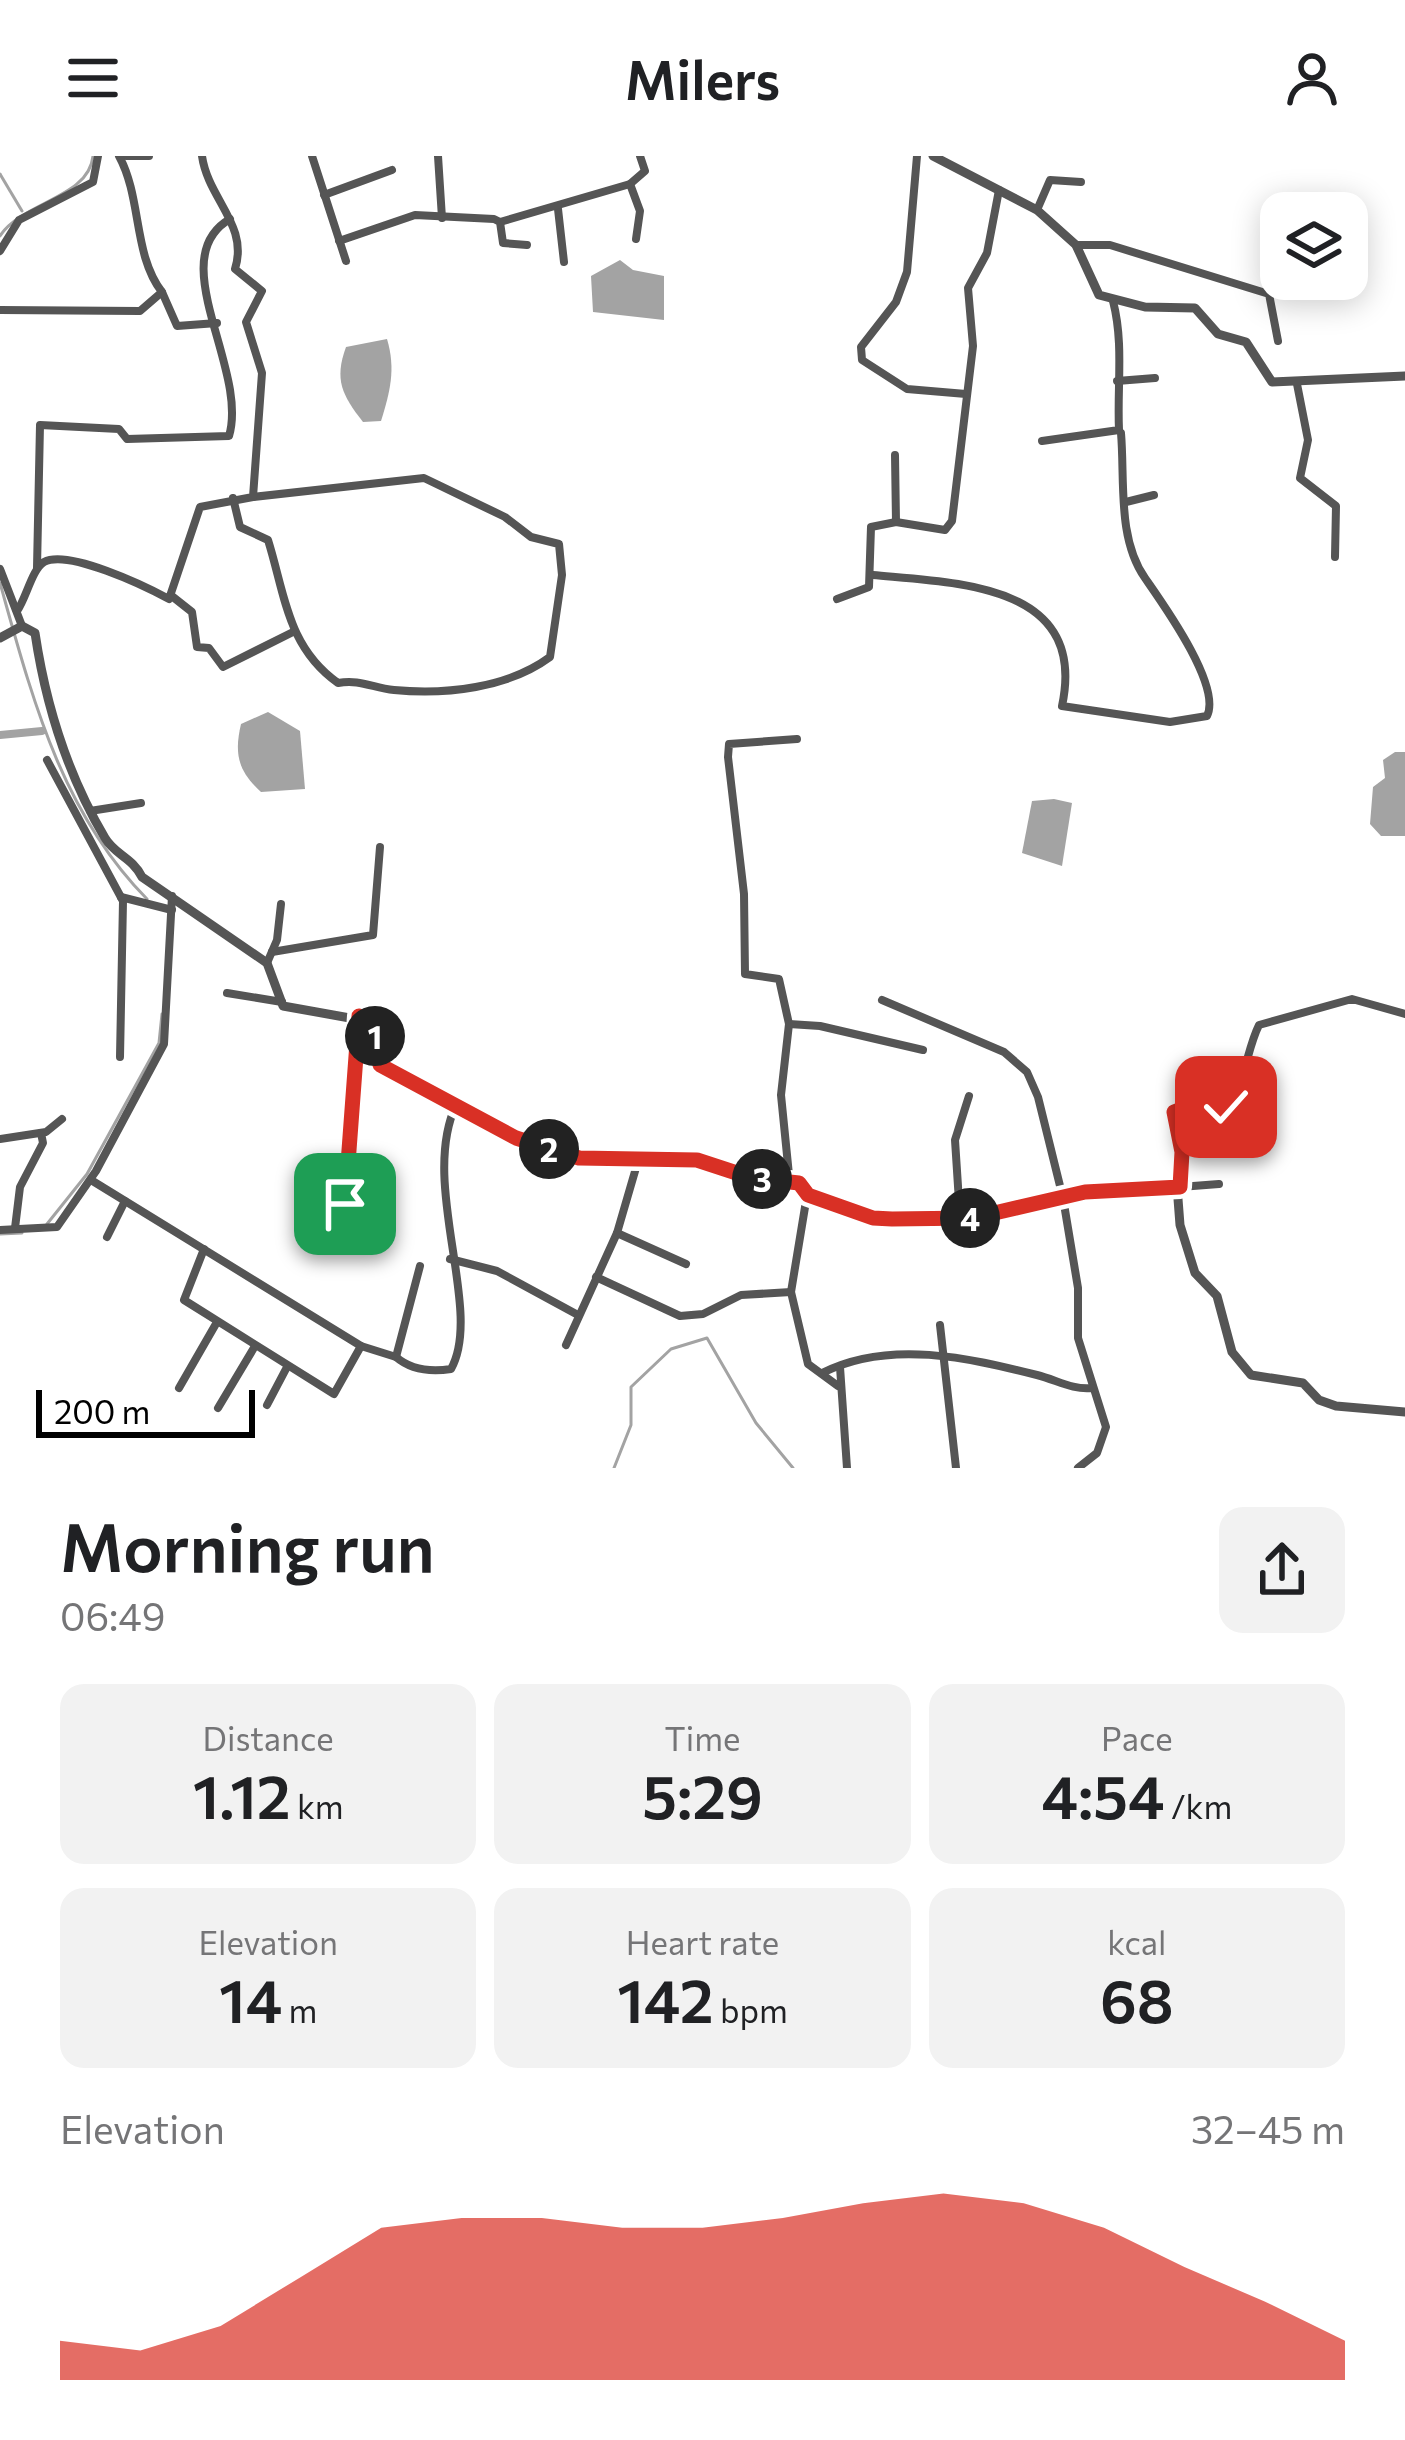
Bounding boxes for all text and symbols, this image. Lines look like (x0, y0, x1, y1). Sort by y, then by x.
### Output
icon: menu (60, 45, 126, 111)
text: Milers (625, 45, 780, 111)
icon: person (1279, 45, 1345, 111)
map controls (1260, 192, 1368, 300)
button: layers (1260, 192, 1368, 300)
pin: 1 (345, 1006, 405, 1066)
text: 1 (368, 1015, 382, 1056)
pin (1175, 1056, 1277, 1158)
icon: check (1193, 1074, 1259, 1140)
pin: 2 (519, 1119, 579, 1179)
text: 2 (540, 1128, 558, 1169)
pin: 3 (732, 1149, 792, 1209)
pin (294, 1153, 396, 1255)
text: 3 (752, 1158, 772, 1199)
icon: arrive (312, 1171, 378, 1237)
pin: 4 (940, 1188, 1000, 1248)
text: 4 (960, 1197, 980, 1238)
scale bar (36, 1384, 255, 1437)
text: 200 m (54, 1390, 150, 1431)
text: Morning run (60, 1505, 435, 1586)
button: share (1219, 1507, 1345, 1633)
text: 06:49 (60, 1591, 165, 1639)
text: Distance (203, 1717, 334, 1758)
text: Time (665, 1717, 740, 1758)
text: Pace (1101, 1717, 1173, 1758)
text: 1.12 (193, 1758, 291, 1831)
text: 5:29 (642, 1758, 763, 1831)
text: 4:54 (1041, 1758, 1165, 1831)
text: km (291, 1785, 344, 1826)
text: /km (1165, 1785, 1232, 1826)
text: Elevation (198, 1921, 338, 1962)
text: Heart rate (626, 1921, 779, 1962)
text: kcal (1107, 1921, 1166, 1962)
text: 14 (219, 1962, 282, 2035)
text: 142 (617, 1962, 714, 2035)
text: 68 (1100, 1962, 1174, 2035)
text: m (282, 1989, 317, 2030)
text: bpm (714, 1989, 788, 2030)
text: Elevation (60, 2104, 225, 2152)
text: 32–45 m (1191, 2104, 1345, 2152)

